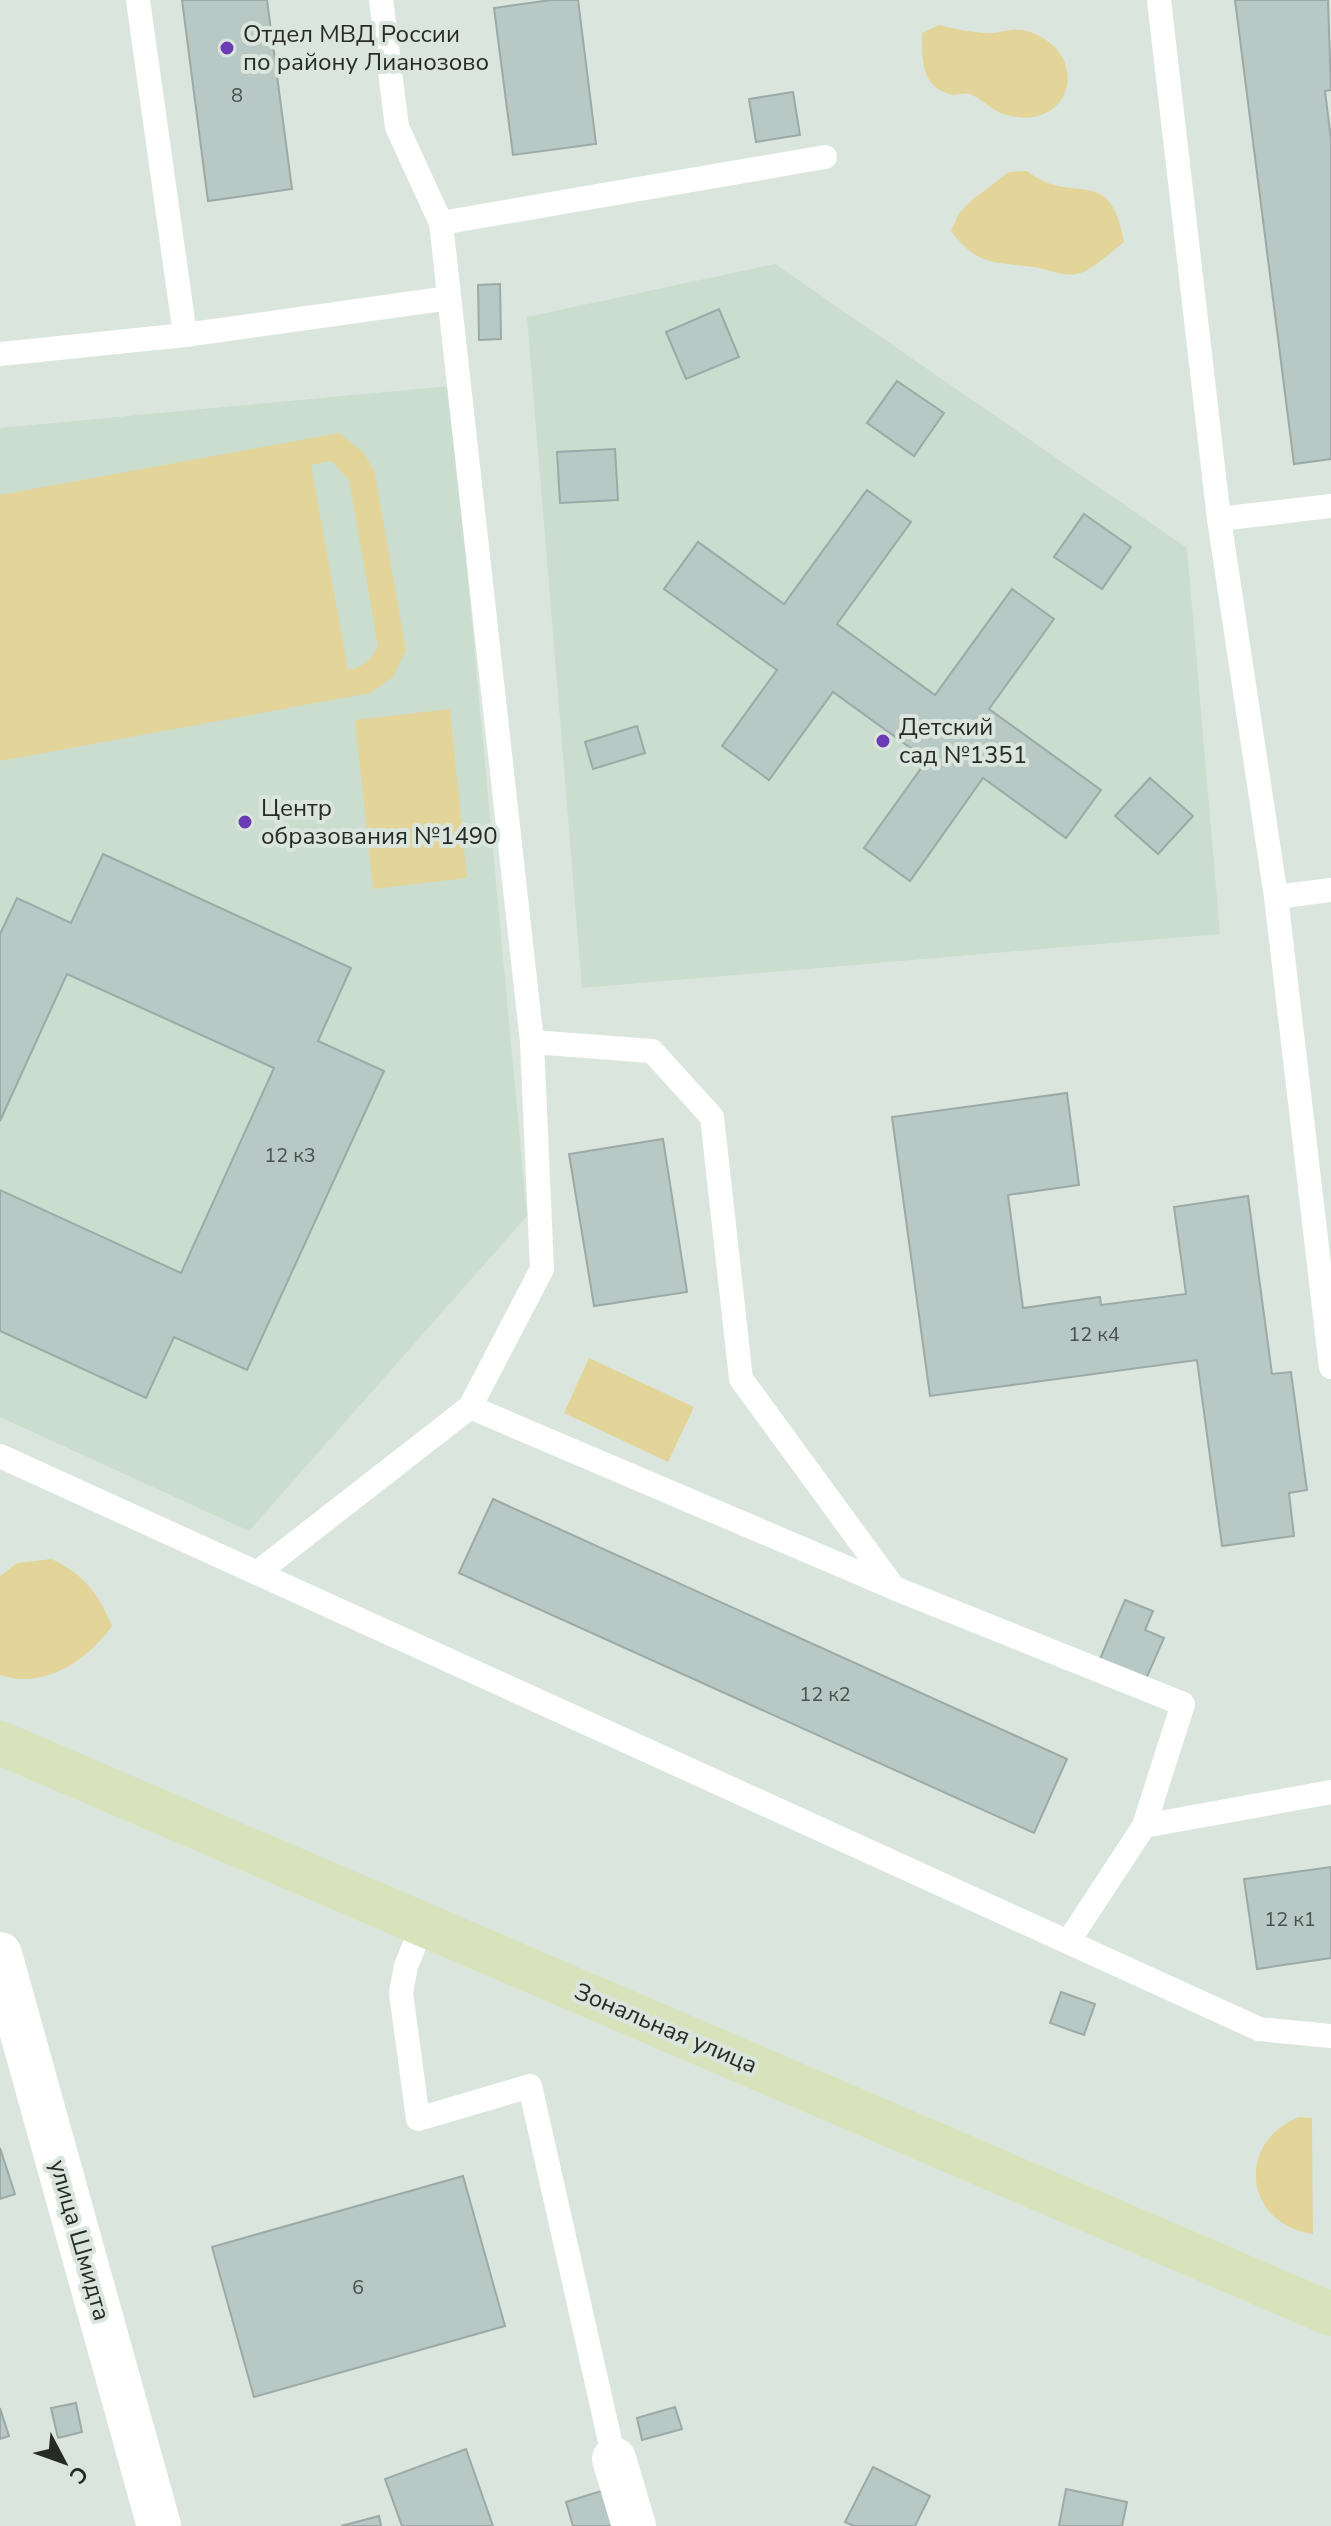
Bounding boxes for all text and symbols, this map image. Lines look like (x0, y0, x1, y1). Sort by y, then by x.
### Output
place label: Отдел МВД России по району Лианозово (243, 18, 489, 78)
marker: Отдел МВД России по району Лианозово (218, 39, 236, 57)
house number: 8 (231, 82, 243, 109)
place label: Детский сад №1351 (899, 711, 1027, 771)
marker: Детский сад №1351 (874, 732, 892, 750)
place label: Центр образования №1490 (261, 792, 498, 852)
marker: Центр образования №1490 (236, 813, 254, 831)
house number: 12 к3 (264, 1142, 316, 1169)
house number: 12 к4 (1068, 1321, 1120, 1348)
house number: 12 к2 (799, 1681, 851, 1708)
house number: 12 к1 (1264, 1906, 1316, 1933)
street label: Зональная улица (570, 1975, 762, 2081)
street label: улица Шмидта (42, 2156, 118, 2324)
house number: 6 (352, 2274, 364, 2301)
north arrow (24, 2422, 104, 2502)
text: С (62, 2459, 95, 2490)

